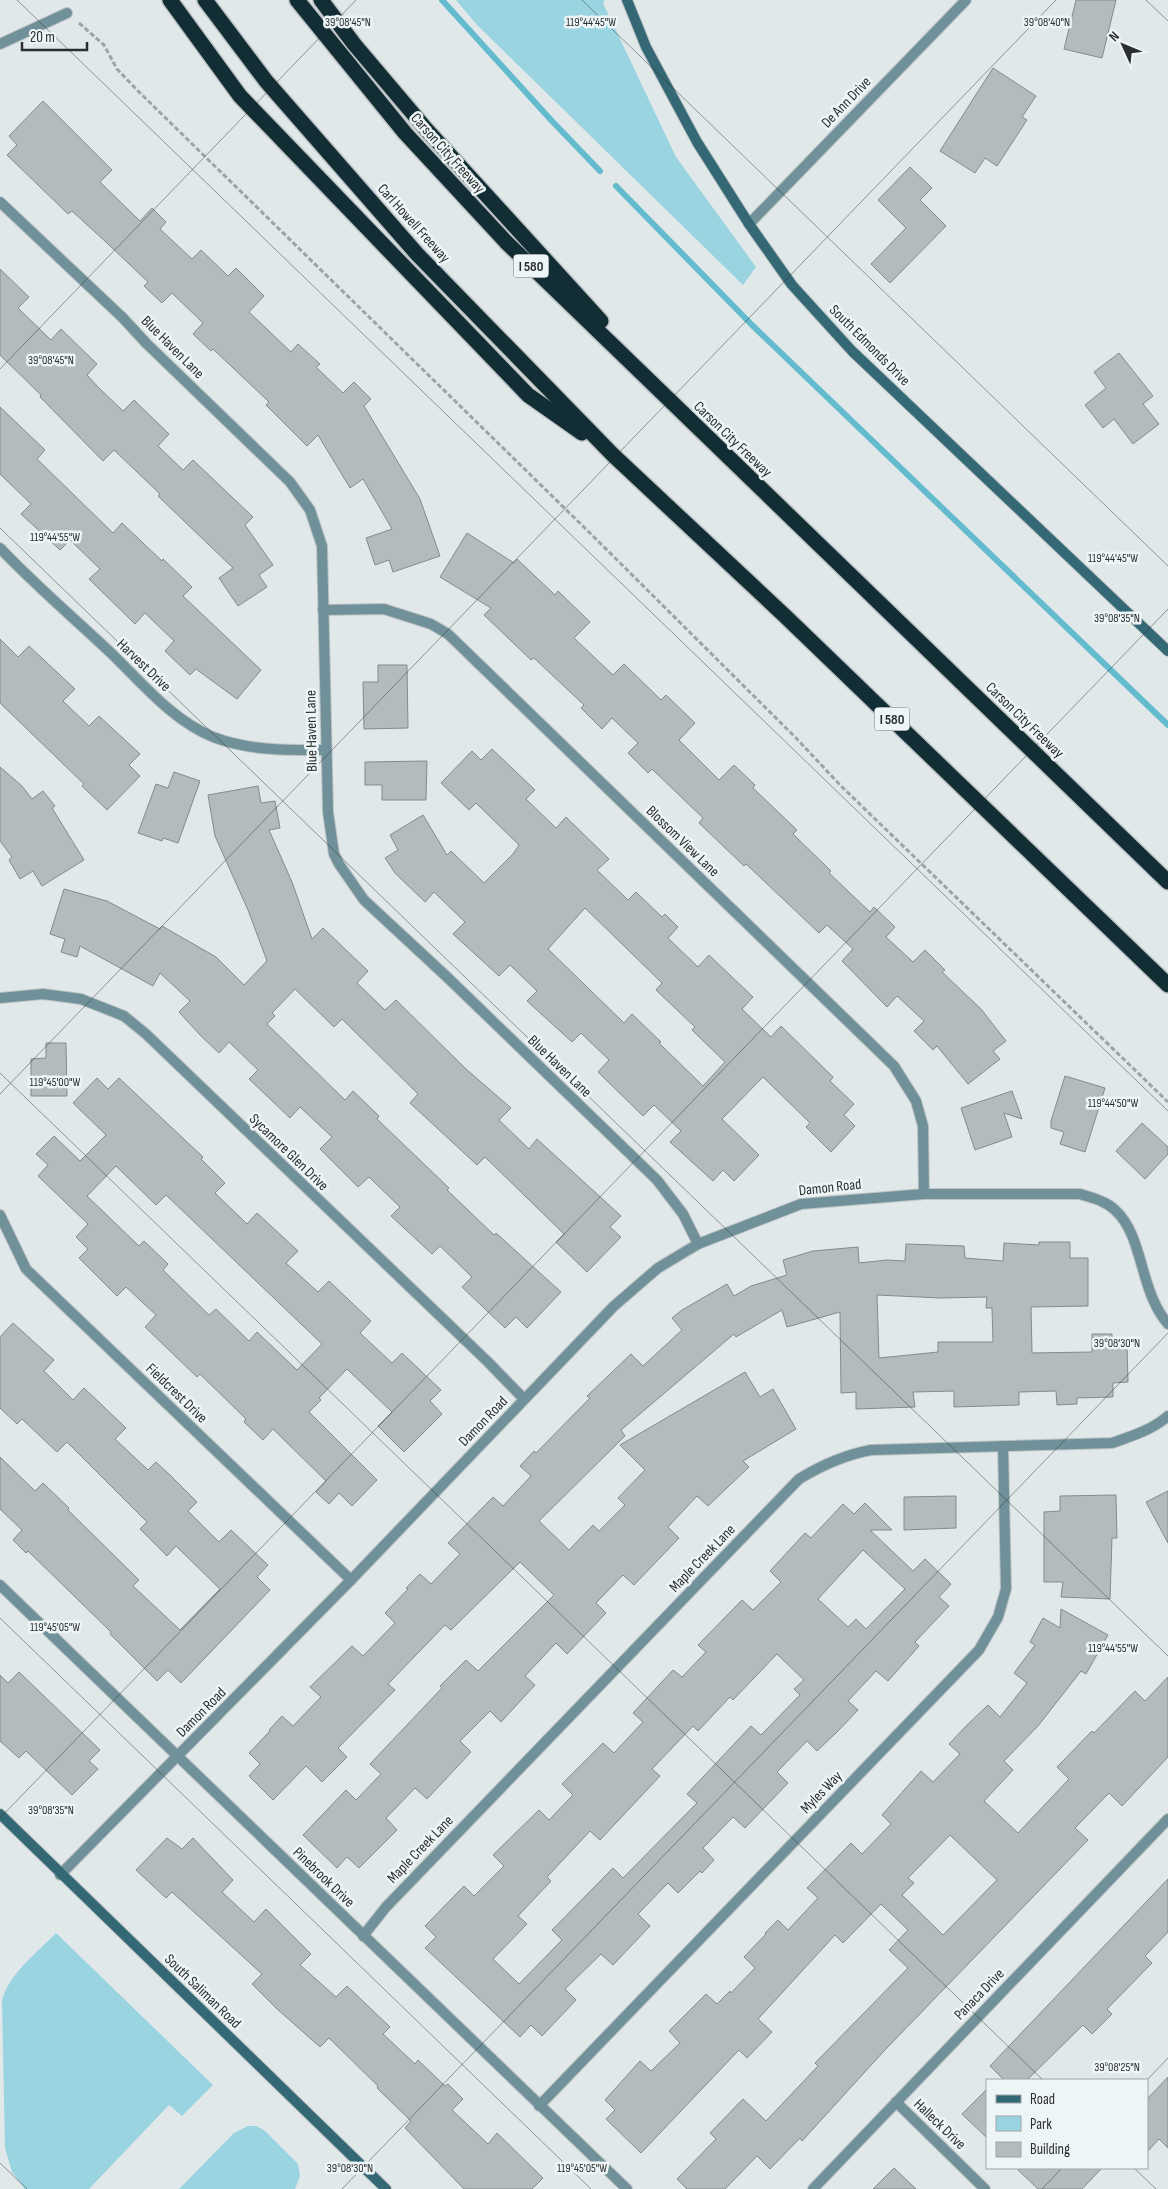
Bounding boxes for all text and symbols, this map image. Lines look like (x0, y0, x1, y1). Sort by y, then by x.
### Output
text: 39°08'45"N (325, 15, 371, 30)
text: 119°44'45"W (566, 15, 616, 30)
text: 39°08'40"N (1024, 15, 1070, 30)
scale bar (22, 20, 88, 52)
north arrow (1098, 20, 1148, 70)
text: 20 m (30, 28, 55, 47)
text: N (1105, 28, 1123, 45)
street label: De Ann Drive (817, 73, 875, 132)
street label: Carson City Freeway (407, 109, 489, 198)
street label: Carl Howell Freeway (373, 180, 454, 267)
road number: I 580 (514, 255, 548, 278)
street label: South Edmonds Drive (825, 301, 914, 390)
street label: Blue Haven Lane (137, 312, 208, 383)
text: 39°08'45"N (28, 353, 74, 368)
street label: Carson City Freeway (690, 397, 776, 482)
text: 119°44'55"W (30, 530, 80, 545)
text: 119°44'45"W (1088, 551, 1138, 566)
text: 39°08'35"N (1094, 611, 1140, 626)
street label: Harvest Drive (113, 635, 175, 696)
street label: Carson City Freeway (982, 678, 1068, 763)
street label: Blue Haven Lane (301, 690, 322, 772)
road number: I 580 (874, 708, 910, 731)
street label: Blossom View Lane (642, 802, 723, 881)
street label: Blue Haven Lane (524, 1031, 596, 1102)
text: 119°45'00"W (30, 1075, 81, 1090)
text: 119°44'50"W (1088, 1096, 1138, 1111)
street label: Sycamore Glen Drive (245, 1110, 332, 1195)
street label: Damon Road (798, 1175, 862, 1200)
text: 39°08'30"N (1094, 1336, 1140, 1351)
street label: Fieldcrest Drive (142, 1359, 211, 1427)
street label: Damon Road (455, 1392, 512, 1450)
street label: Maple Creek Lane (665, 1520, 740, 1596)
text: 119°45'05"W (30, 1620, 80, 1635)
text: 119°44'55"W (1088, 1641, 1138, 1656)
street label: Damon Road (172, 1683, 230, 1741)
street label: Myles Way (796, 1767, 846, 1818)
text: 39°08'35"N (28, 1803, 74, 1818)
street label: Maple Creek Lane (383, 1811, 458, 1887)
street label: Pinebrook Drive (289, 1843, 359, 1912)
street label: South Saliman Road (160, 1950, 245, 2033)
street label: Panaca Drive (950, 1965, 1009, 2024)
text: 39°08'25"N (1094, 2060, 1140, 2075)
legend (986, 2079, 1148, 2169)
text: Road (1030, 2090, 1055, 2109)
street label: Halleck Drive (910, 2095, 970, 2154)
text: Park (1030, 2115, 1052, 2134)
text: Building (1030, 2140, 1070, 2159)
text: 39°08'30"N (327, 2161, 373, 2176)
text: 119°45'05"W (557, 2161, 607, 2176)

